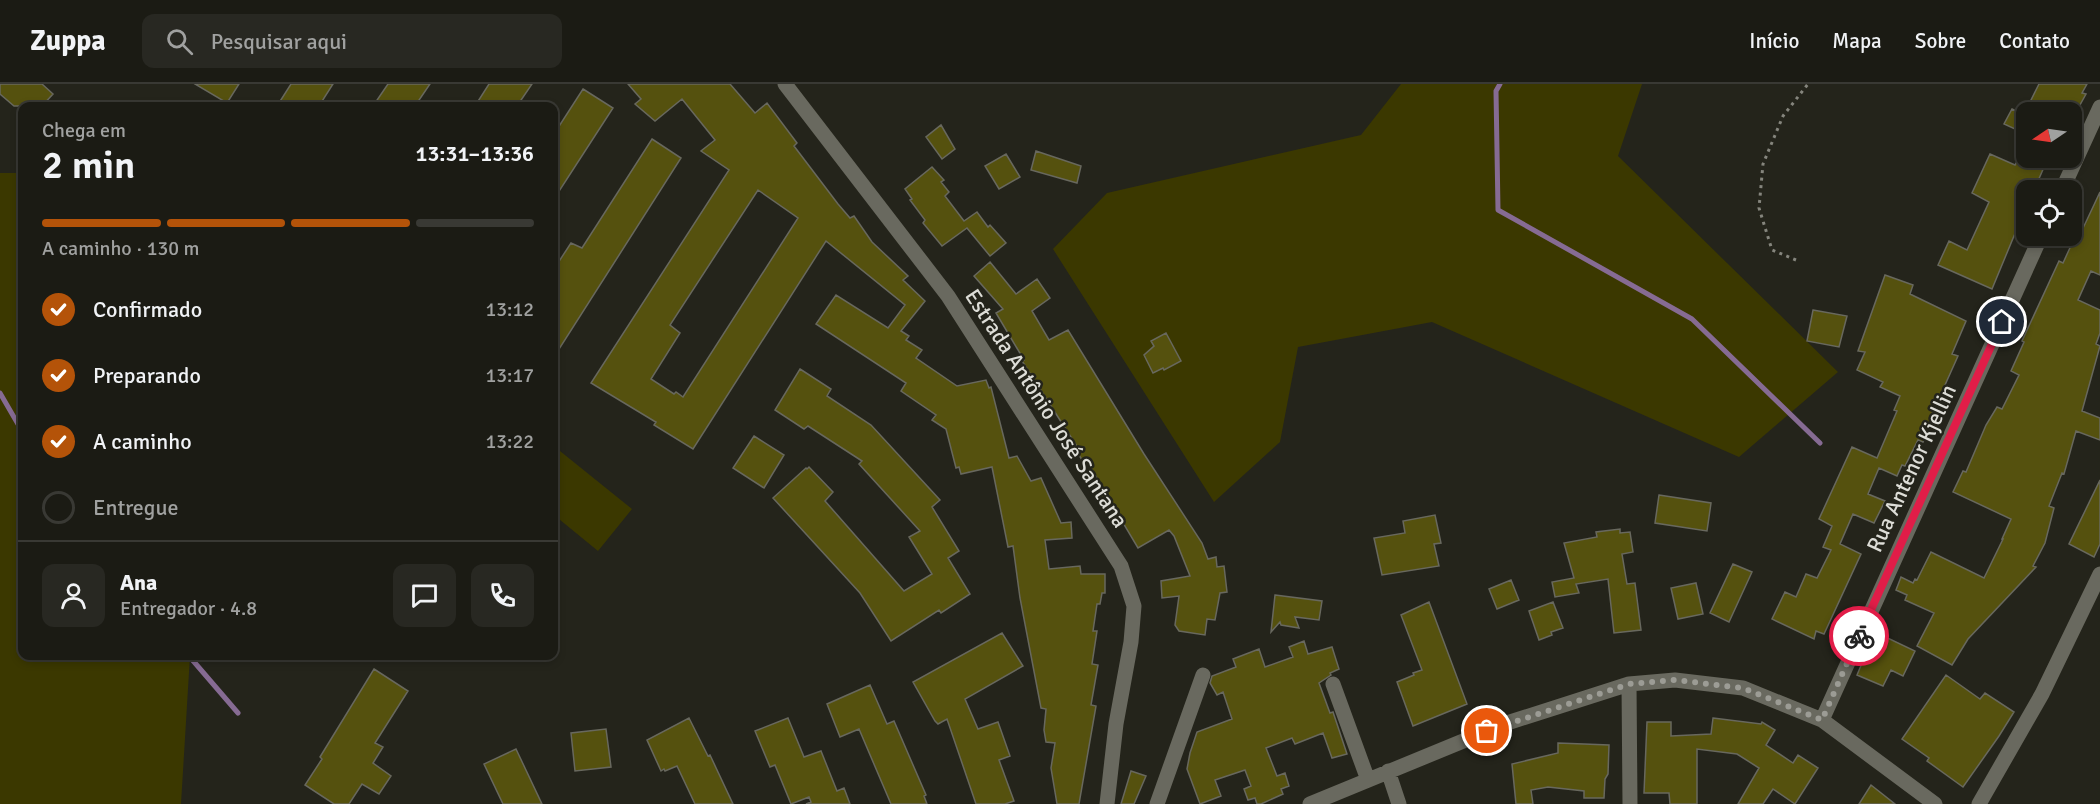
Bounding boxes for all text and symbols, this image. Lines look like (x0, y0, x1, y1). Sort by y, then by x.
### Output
search box (142, 14, 562, 68)
text: Zuppa (30, 24, 106, 58)
icon: search (163, 25, 196, 58)
text: Pesquisar aqui (211, 28, 347, 55)
text: Início (1749, 28, 1799, 54)
text: Mapa (1832, 28, 1882, 54)
text: Sobre (1915, 28, 1966, 54)
text: Contato (1999, 28, 2070, 54)
north arrow (2016, 102, 2082, 168)
map controls (2016, 102, 2082, 246)
text: Chega em (42, 118, 126, 143)
text: 13:31–13:36 (416, 140, 534, 167)
text: 2 min (42, 141, 135, 189)
button: locate (2016, 180, 2082, 246)
text: A caminho · 130 m (42, 236, 199, 261)
street label: Estrada Antônio José Santana (959, 284, 1134, 533)
icon: check (42, 293, 75, 326)
text: Confirmado (93, 296, 202, 323)
pin (1976, 296, 2027, 347)
text: 13:12 (485, 297, 534, 322)
icon: home (1985, 305, 2018, 338)
icon: check (42, 359, 75, 392)
text: Preparando (93, 362, 201, 389)
text: 13:17 (485, 363, 534, 388)
street label: Rua Antenor Kjellin (1861, 380, 1962, 556)
icon: check (42, 425, 75, 458)
text: A caminho (93, 428, 192, 455)
text: 13:22 (485, 429, 534, 454)
text: Entregue (93, 494, 178, 521)
button: person (42, 564, 105, 627)
button: chat (393, 564, 456, 627)
button: phone (471, 564, 534, 627)
text: Ana (120, 569, 157, 596)
text: Entregador · 4.8 (120, 596, 257, 621)
courier (1829, 606, 1889, 666)
icon: bike (1843, 620, 1876, 653)
pin (1461, 705, 1512, 756)
icon: bag (1470, 714, 1503, 747)

